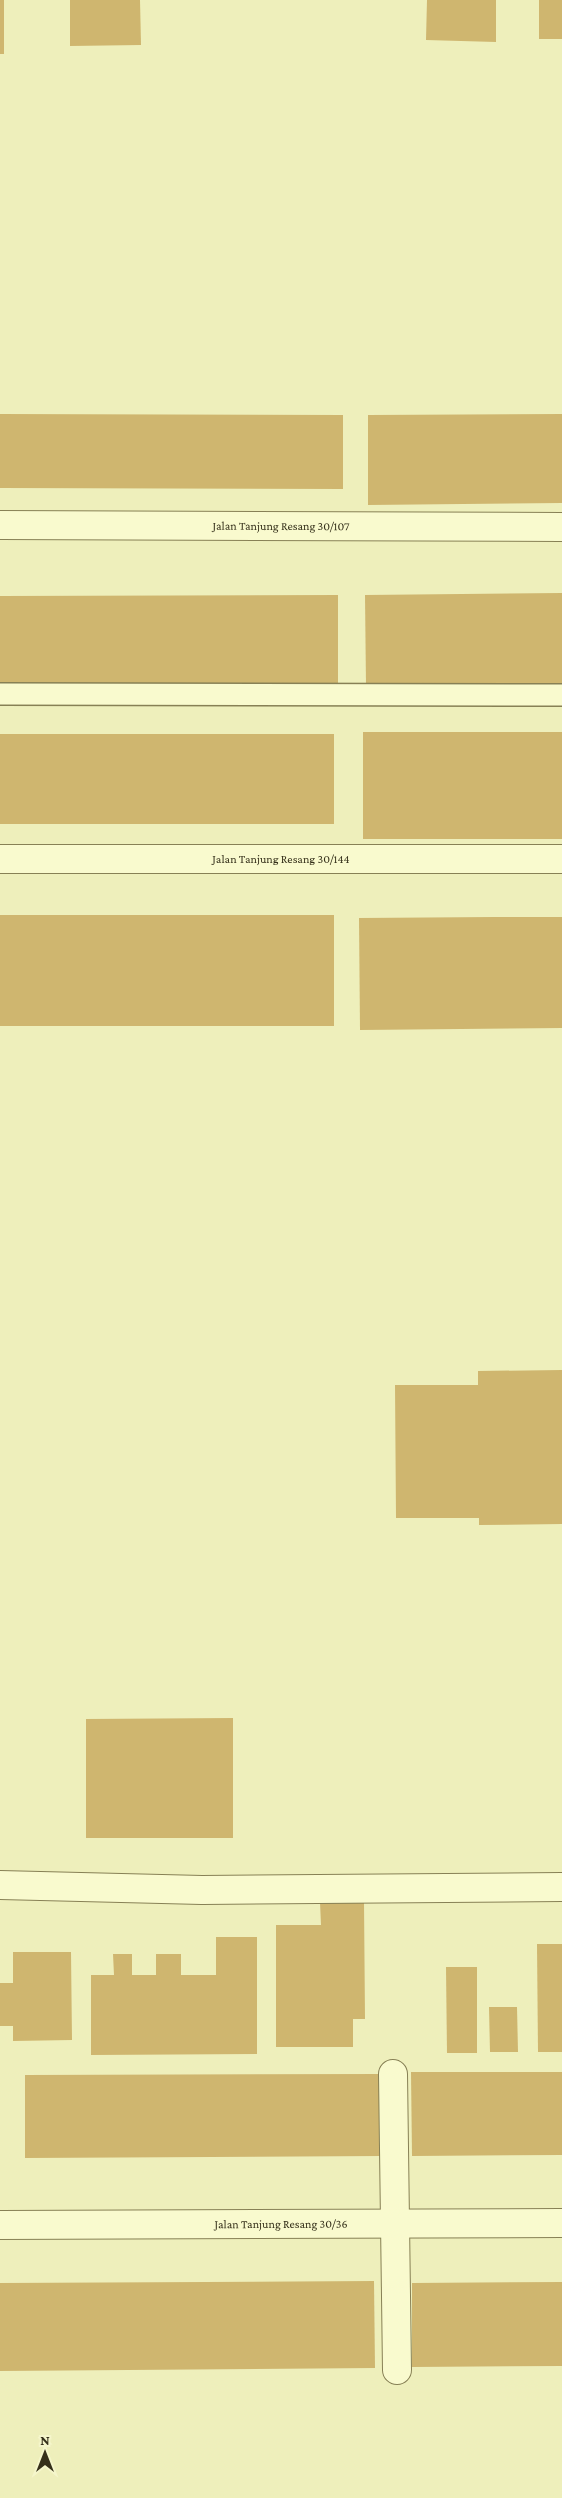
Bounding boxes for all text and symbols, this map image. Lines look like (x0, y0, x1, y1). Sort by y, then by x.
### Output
street label: Jalan Tanjung Resang 30/107 (211, 519, 350, 533)
street label: Jalan Tanjung Resang 30/144 (211, 852, 350, 866)
street label: Jalan Tanjung Resang 30/36 (213, 2217, 348, 2231)
north arrow (20, 2428, 70, 2478)
text: N (40, 2432, 50, 2448)

